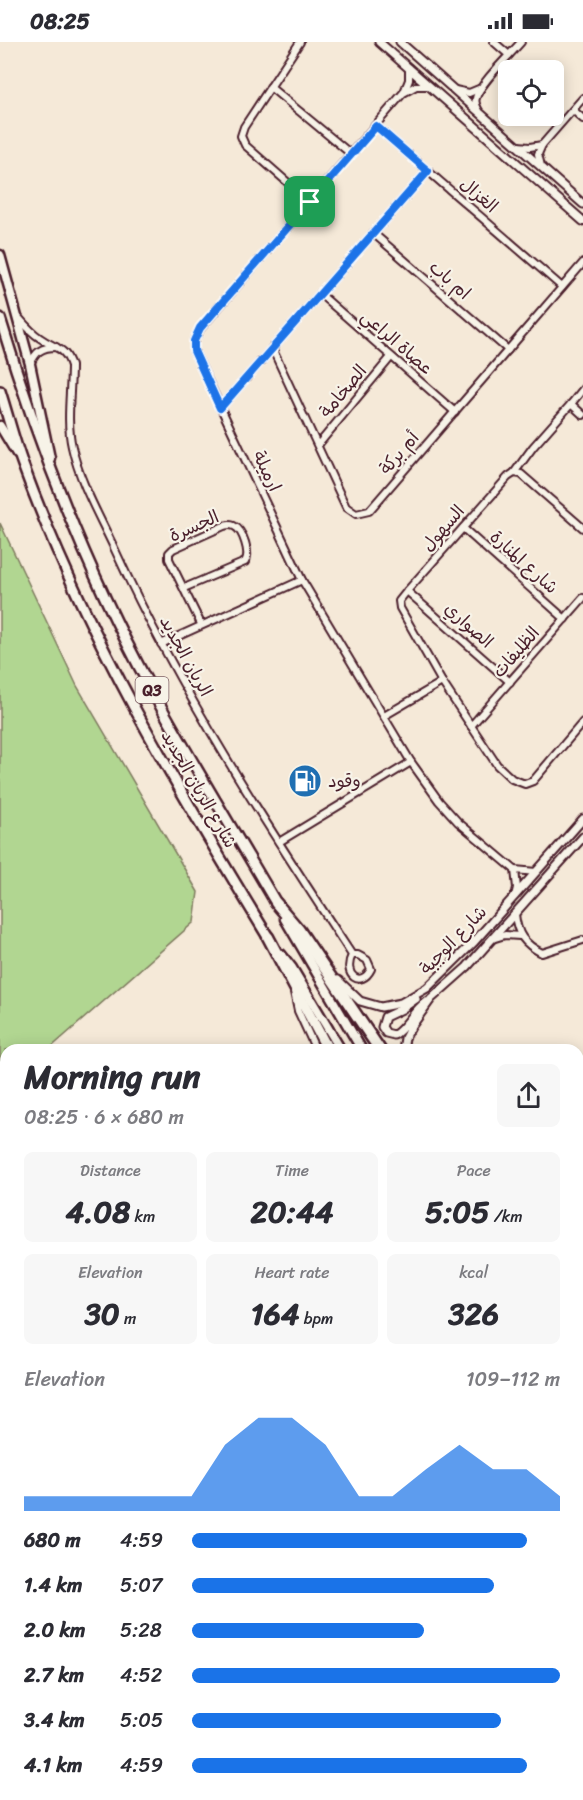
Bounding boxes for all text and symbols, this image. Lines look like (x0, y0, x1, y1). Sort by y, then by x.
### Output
text: 08:25 (30, 2, 90, 41)
map controls (498, 60, 564, 126)
button: locate (498, 60, 564, 126)
street label: الغزال (452, 169, 506, 221)
pin (284, 176, 335, 227)
icon: arrive (293, 185, 326, 218)
street label: ام باب (421, 252, 479, 308)
street label: عصاة الراعي (353, 301, 441, 383)
street label: الصخامة (311, 357, 375, 425)
street label: أم بركة (371, 423, 428, 482)
street label: ارميلة (244, 445, 290, 497)
street label: السهول (413, 497, 473, 559)
street label: الجسرة (164, 501, 224, 551)
street label: شارع المنارة (482, 522, 566, 602)
street label: الصواري (437, 594, 501, 656)
street label: الريان الجديد (150, 609, 222, 703)
street label: الظليفات (484, 619, 548, 685)
road number: Q3 (136, 677, 168, 703)
street label: شارع الريان الجديد (152, 724, 246, 854)
fuel station icon: وقود (287, 763, 323, 799)
place label: وقود (328, 765, 361, 797)
street label: شارع الوجبة (411, 897, 495, 983)
text: Morning run (24, 1048, 200, 1106)
button: share (497, 1064, 560, 1127)
text: 08:25 · 6 × 680 m (24, 1100, 184, 1135)
text: Distance (80, 1156, 141, 1185)
text: Time (275, 1156, 309, 1185)
text: Pace (457, 1156, 491, 1185)
text: 4.08 (65, 1185, 130, 1239)
text: 20:44 (251, 1185, 333, 1239)
text: 5:05 (425, 1185, 490, 1239)
text: km (130, 1202, 155, 1231)
text: /km (490, 1202, 522, 1231)
text: Elevation (78, 1258, 143, 1287)
text: Heart rate (254, 1258, 330, 1287)
text: kcal (459, 1258, 488, 1287)
text: 30 (84, 1287, 120, 1341)
text: 164 (251, 1287, 299, 1341)
text: 326 (448, 1287, 499, 1341)
text: m (120, 1304, 136, 1333)
text: bpm (299, 1304, 333, 1333)
text: Elevation (24, 1362, 105, 1397)
text: 109–112 m (466, 1362, 560, 1397)
text: 680 m (24, 1523, 81, 1558)
text: 4:59 (120, 1523, 163, 1558)
text: 1.4 km (24, 1568, 82, 1603)
text: 5:07 (120, 1568, 162, 1603)
text: 2.0 km (24, 1613, 85, 1648)
text: 5:28 (120, 1613, 162, 1648)
text: 2.7 km (24, 1658, 84, 1693)
text: 4:52 (120, 1658, 162, 1693)
text: 3.4 km (24, 1703, 85, 1738)
text: 5:05 (120, 1703, 163, 1738)
text: 4.1 km (24, 1748, 82, 1783)
text: 4:59 (120, 1748, 163, 1783)

